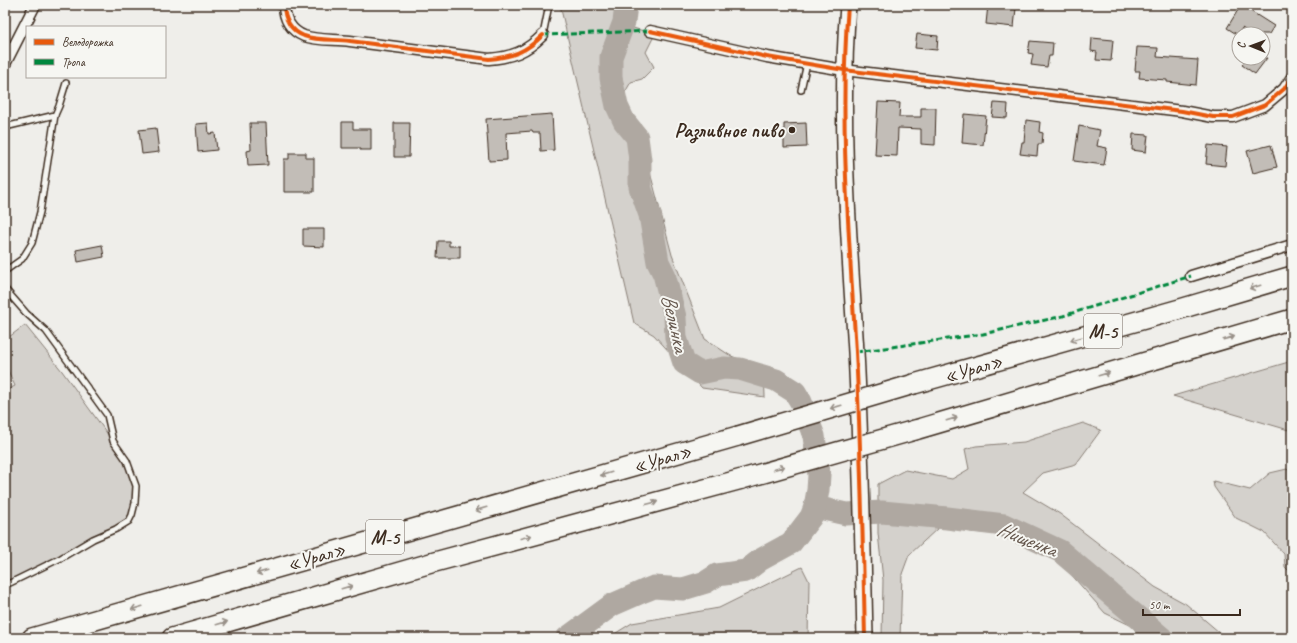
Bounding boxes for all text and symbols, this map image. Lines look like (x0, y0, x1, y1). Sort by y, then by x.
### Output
legend (26, 26, 166, 78)
north arrow (1231, 26, 1271, 66)
text: Велодорожка (62, 34, 114, 50)
text: С (1234, 41, 1248, 49)
text: Тропа (62, 54, 86, 70)
place label: Разливное пиво (674, 118, 785, 144)
marker: Разливное пиво (787, 125, 797, 135)
one-way arrow (1248, 284, 1261, 291)
water label: Велинка (656, 291, 695, 357)
road number: М-5 (1084, 314, 1122, 348)
one-way arrow (1222, 334, 1235, 341)
one-way arrow (1070, 336, 1083, 343)
street label: «Урал» (941, 348, 1005, 389)
one-way arrow (1097, 370, 1110, 377)
one-way arrow (830, 404, 843, 411)
one-way arrow (946, 415, 959, 422)
street label: «Урал» (630, 438, 694, 479)
one-way arrow (773, 464, 786, 471)
one-way arrow (600, 471, 613, 478)
one-way arrow (645, 499, 658, 506)
one-way arrow (475, 506, 488, 513)
water label: Нищенка (993, 515, 1063, 564)
road number: М-5 (366, 520, 404, 554)
one-way arrow (520, 533, 533, 540)
street label: «Урал» (284, 536, 348, 577)
one-way arrow (256, 569, 269, 576)
one-way arrow (341, 583, 354, 590)
scale bar (1143, 591, 1240, 617)
text: 50 m (1149, 597, 1171, 613)
one-way arrow (131, 605, 144, 612)
one-way arrow (216, 619, 229, 626)

